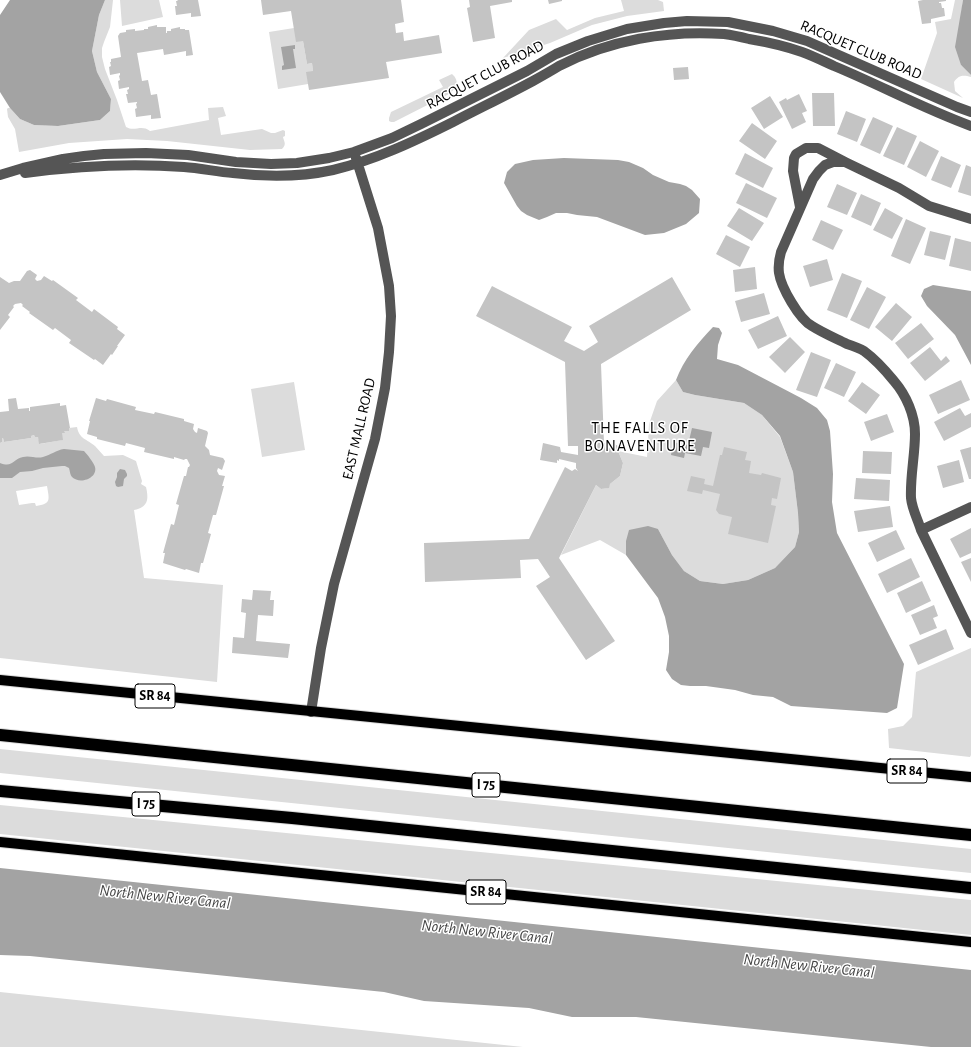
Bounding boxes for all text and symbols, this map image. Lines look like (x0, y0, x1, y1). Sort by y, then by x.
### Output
street label: RACQUET CLUB ROAD (797, 16, 925, 84)
street label: RACQUET CLUB ROAD (423, 36, 547, 114)
street label: EAST MALL ROAD (339, 376, 379, 482)
district label: THE FALLS OF BONAVENTURE (584, 418, 696, 456)
road number: SR 84 (135, 684, 175, 708)
road number: SR 84 (887, 759, 927, 783)
road number: I 75 (472, 773, 500, 797)
road number: I 75 (132, 792, 160, 816)
road number: SR 84 (466, 880, 506, 904)
water label: North New River Canal (99, 881, 231, 913)
water label: North New River Canal (421, 916, 553, 948)
water label: North New River Canal (743, 950, 875, 982)

